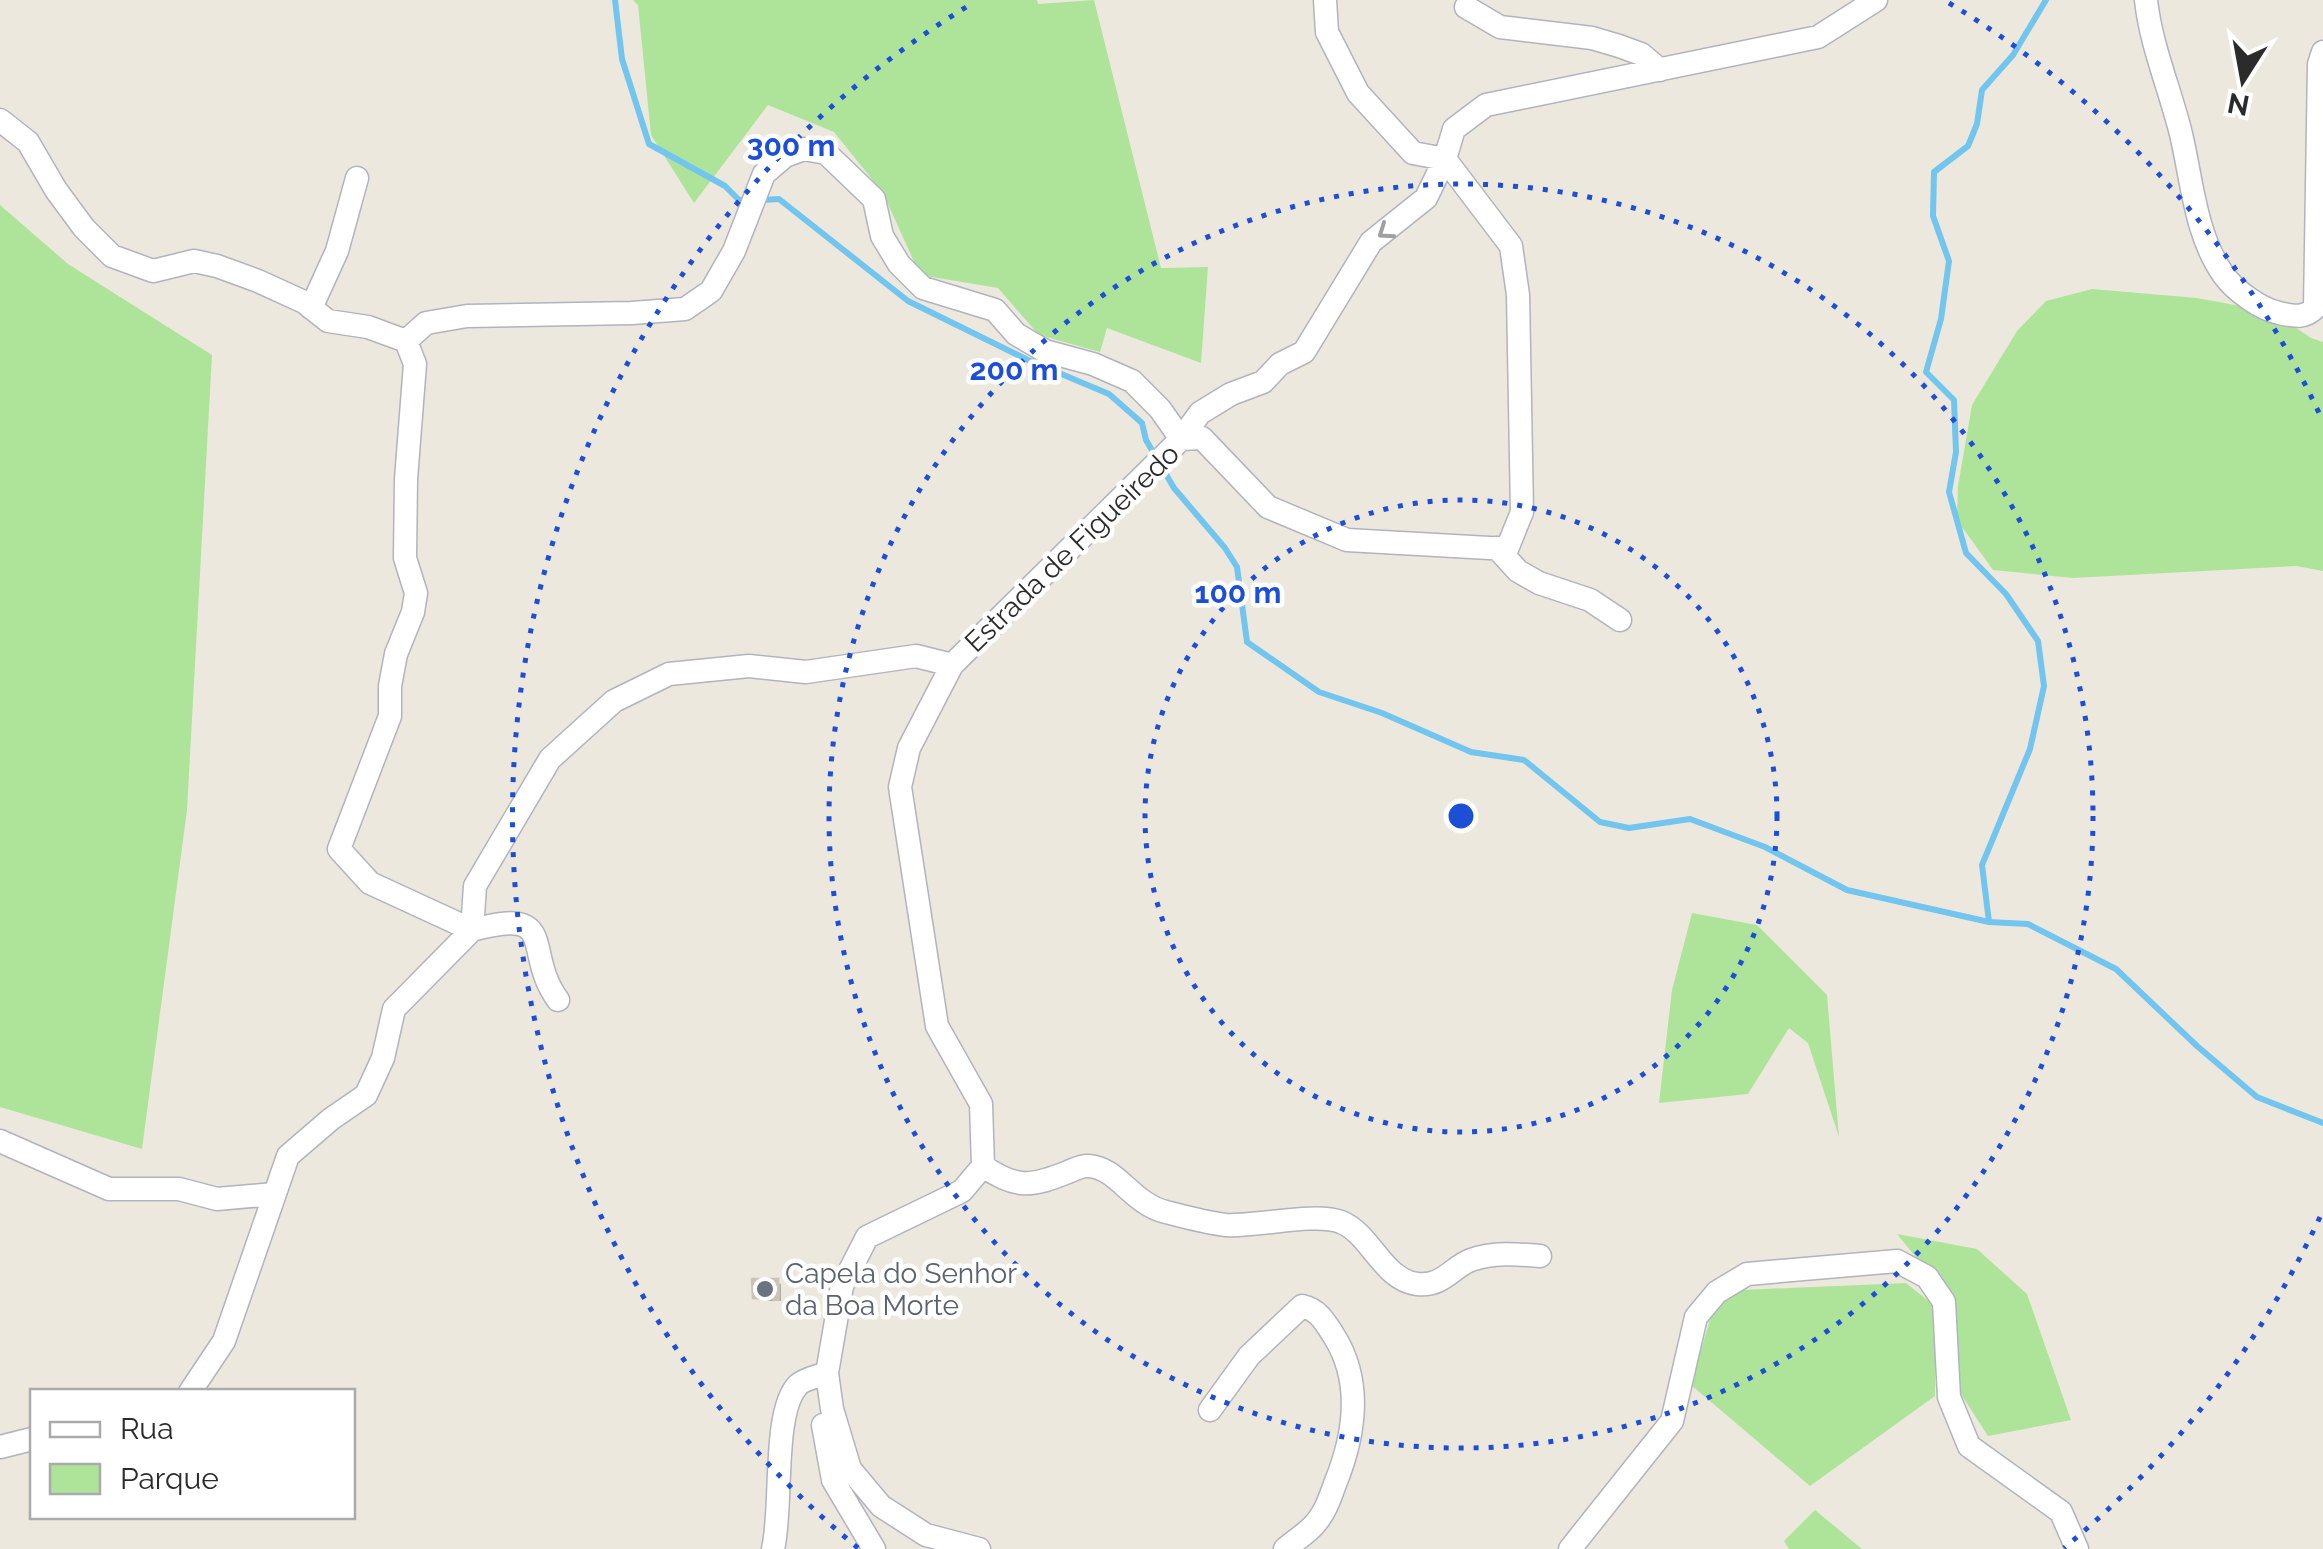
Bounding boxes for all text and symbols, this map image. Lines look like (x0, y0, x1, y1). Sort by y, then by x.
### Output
north arrow (2193, 30, 2293, 130)
text: N (2225, 86, 2252, 122)
text: 300 m (747, 128, 835, 163)
one-way arrow (1378, 220, 1397, 238)
text: 200 m (970, 352, 1058, 387)
street label: Estrada de Figueiredo (958, 437, 1186, 659)
text: 100 m (1195, 575, 1281, 610)
centre of rings (1443, 798, 1479, 834)
place label: Capela do Senhor da Boa Morte (785, 1257, 1017, 1322)
marker: Capela do Senhor da Boa Morte (754, 1278, 776, 1300)
legend (30, 1389, 355, 1519)
text: Rua (120, 1411, 174, 1446)
text: Parque (120, 1461, 219, 1496)

